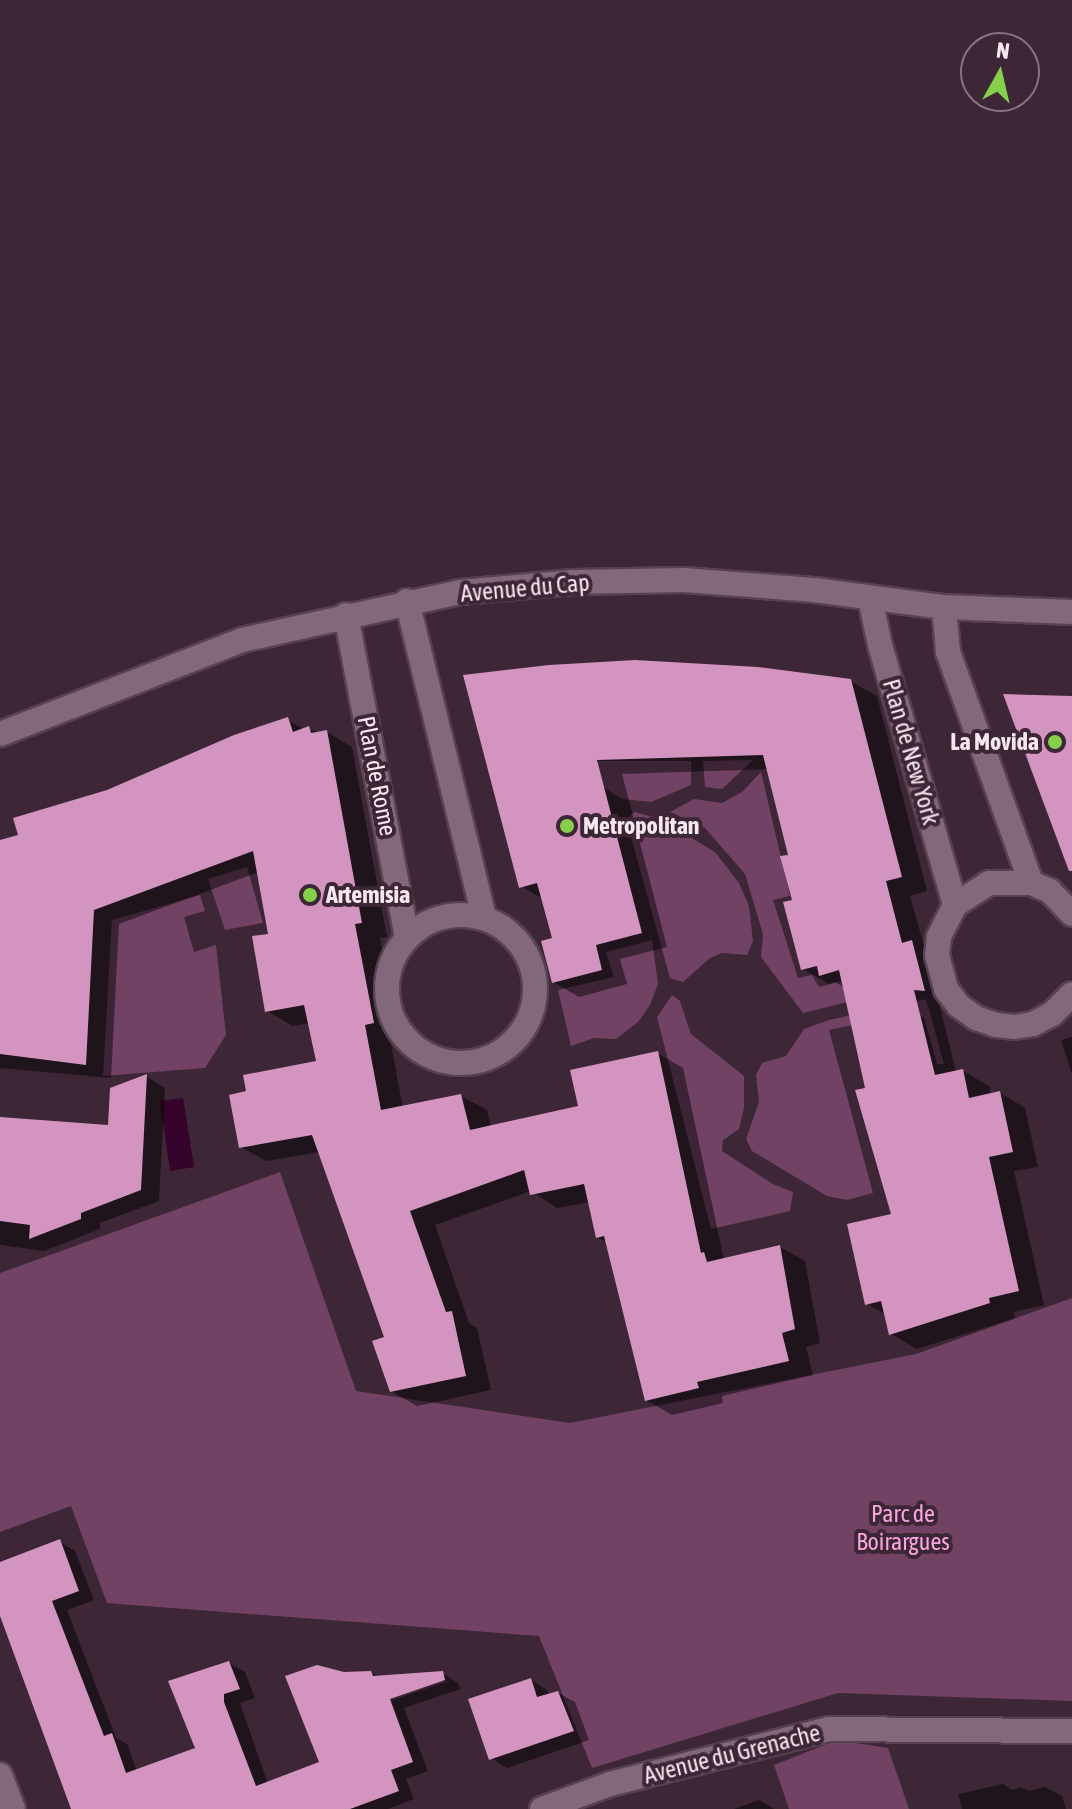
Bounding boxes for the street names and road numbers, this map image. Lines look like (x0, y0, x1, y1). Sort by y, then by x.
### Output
street label: Avenue du Cap (459, 568, 591, 608)
street label: Plan de New York (876, 676, 946, 828)
street label: Plan de Rome (351, 714, 403, 838)
street label: Avenue du Grenache (641, 1718, 823, 1790)

